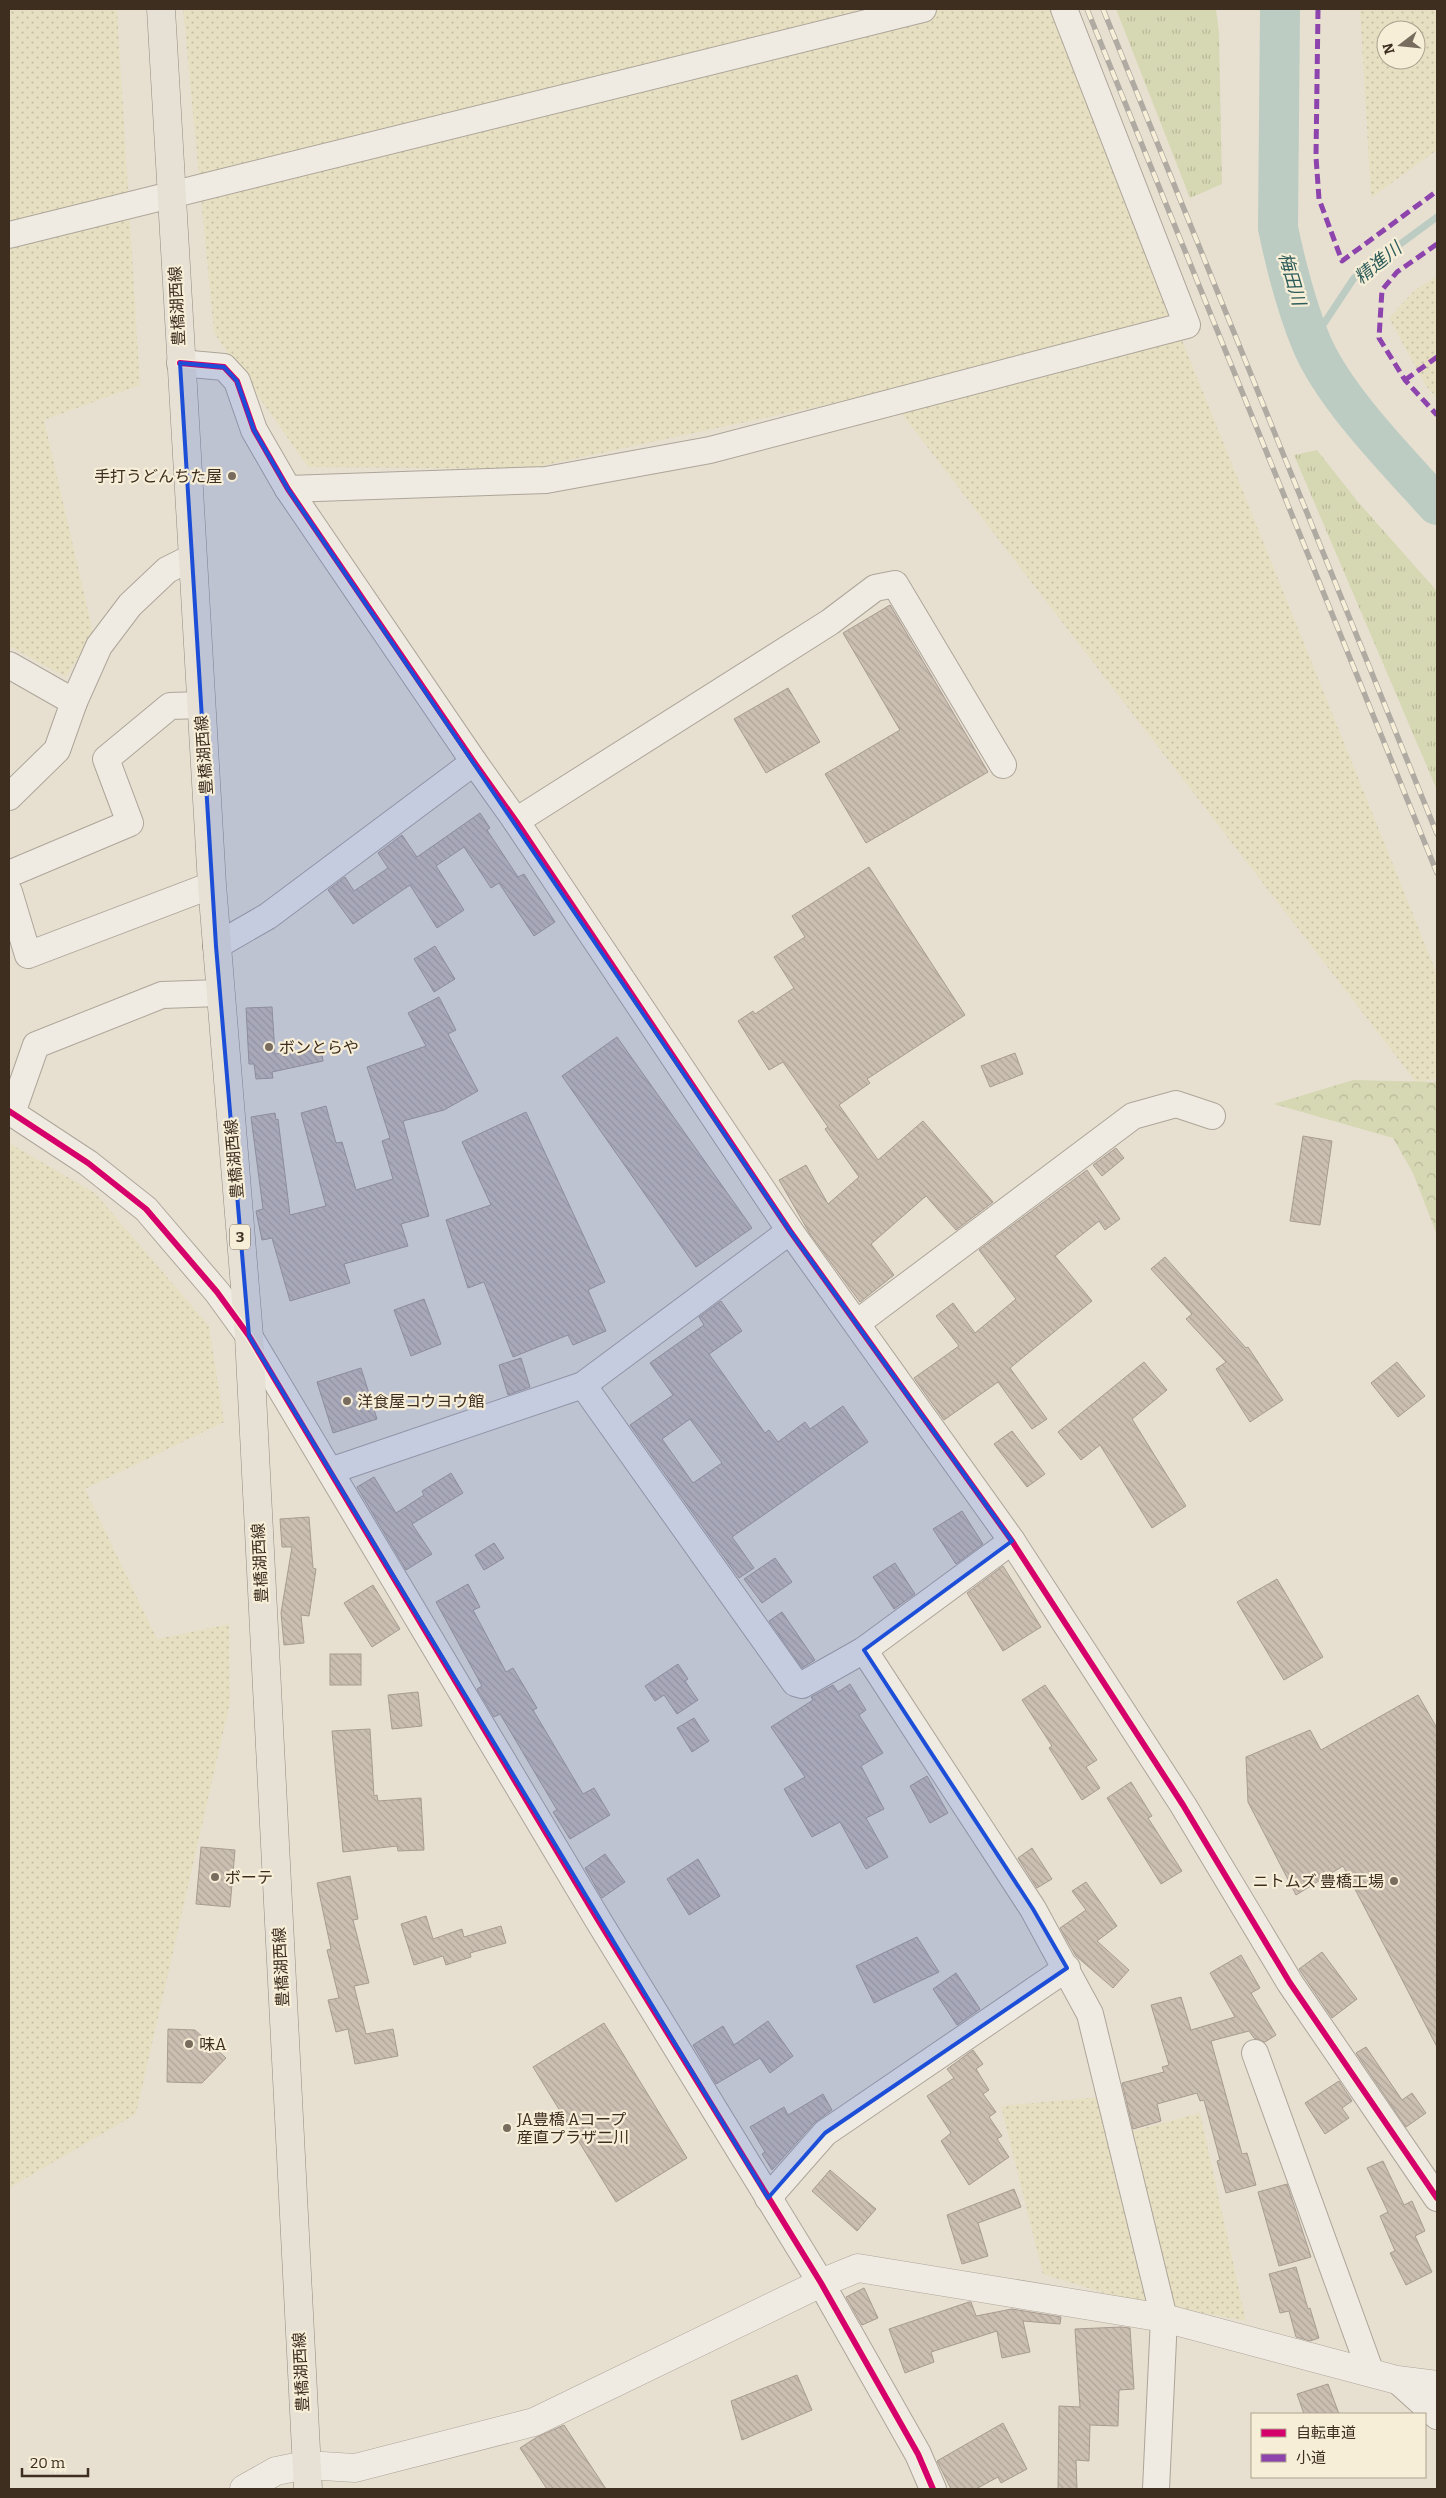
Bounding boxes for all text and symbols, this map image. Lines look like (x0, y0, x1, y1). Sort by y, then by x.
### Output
north arrow (1376, 20, 1426, 70)
text: N (1379, 41, 1399, 56)
water label: 精進川 (1350, 236, 1407, 289)
water label: 梅田川 (1274, 250, 1311, 310)
street label: 豊橋湖西線 (165, 266, 189, 346)
place label: 手打うどんちた屋 (94, 467, 222, 486)
marker: 手打うどんちた屋 (226, 470, 238, 482)
street label: 豊橋湖西線 (192, 714, 216, 796)
place label: ボンとらや (279, 1038, 359, 1057)
marker: ボンとらや (263, 1041, 275, 1053)
street label: 豊橋湖西線 (221, 1118, 247, 1200)
road number: 3 (230, 1224, 250, 1250)
place label: 洋食屋コウヨウ館 (357, 1392, 484, 1411)
marker: 洋食屋コウヨウ館 (341, 1395, 353, 1407)
street label: 豊橋湖西線 (248, 1523, 272, 1603)
place label: ボーテ (225, 1868, 273, 1887)
marker: ボーテ (209, 1871, 221, 1883)
place label: ニトムズ 豊橋工場 (1253, 1872, 1384, 1891)
marker: ニトムズ 豊橋工場 (1388, 1875, 1400, 1887)
street label: 豊橋湖西線 (269, 1927, 293, 2007)
place label: 味A (199, 2035, 227, 2054)
marker: 味A (183, 2038, 195, 2050)
place label: JA豊橋 Aコープ 産直プラザ二川 (516, 2110, 629, 2147)
marker: JA豊橋 Aコープ 産直プラザ二川 (501, 2122, 513, 2134)
street label: 豊橋湖西線 (289, 2332, 313, 2412)
legend (1251, 2413, 1426, 2478)
text: 自転車道 (1296, 2424, 1356, 2442)
scale bar (22, 2446, 89, 2478)
text: 小道 (1296, 2449, 1326, 2467)
text: 20 m (30, 2454, 66, 2472)

